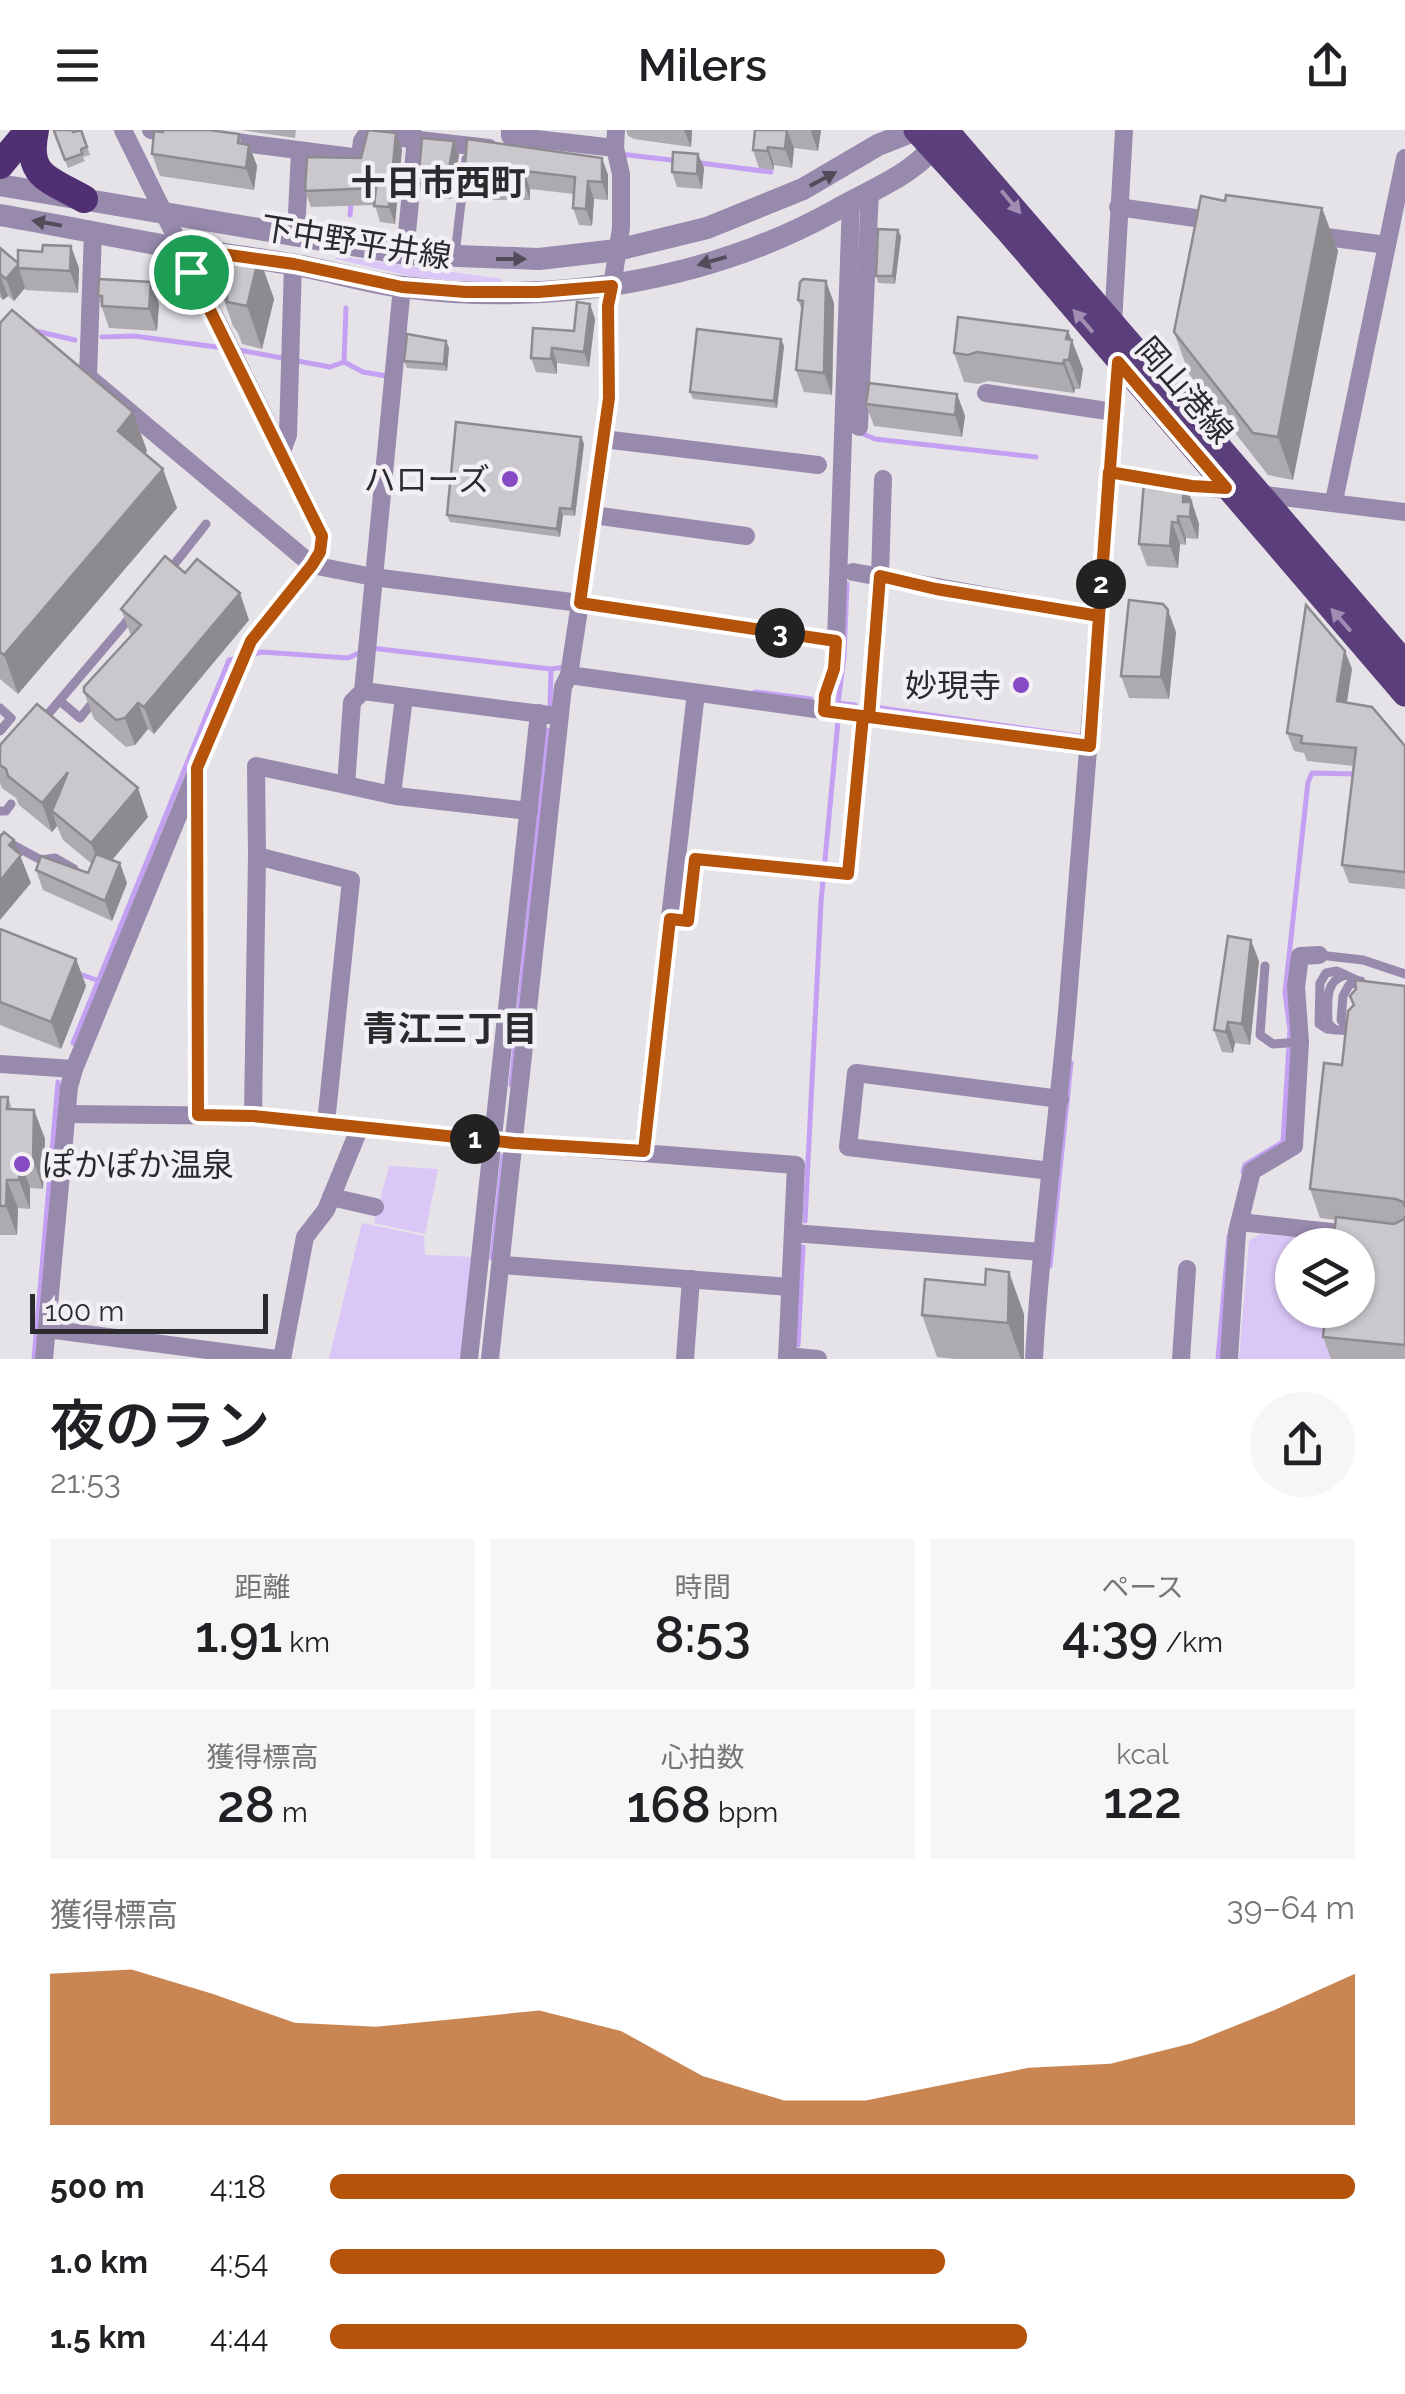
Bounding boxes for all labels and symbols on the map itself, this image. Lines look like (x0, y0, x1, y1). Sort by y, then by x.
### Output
district label: 十日市西町 (350, 162, 526, 203)
one-way arrow (808, 170, 837, 187)
one-way arrow (1000, 190, 1021, 215)
street label: 下中野平井線 (258, 209, 454, 275)
one-way arrow (30, 215, 62, 230)
pin (149, 230, 234, 315)
one-way arrow (496, 251, 528, 267)
one-way arrow (696, 254, 727, 269)
one-way arrow (1072, 309, 1094, 334)
street label: 岡山港線 (1129, 330, 1241, 450)
place label: ハローズ (364, 461, 490, 498)
marker: ハローズ (499, 468, 521, 490)
pin: 2 (1076, 559, 1126, 609)
pin: 3 (755, 608, 805, 658)
one-way arrow (1331, 608, 1353, 633)
place label: 妙現寺 (905, 667, 1001, 704)
marker: 妙現寺 (1010, 674, 1032, 696)
district label: 青江三丁目 (362, 1008, 538, 1049)
pin: 1 (450, 1114, 500, 1164)
place label: ぽかぽか温泉 (42, 1146, 234, 1183)
marker: ぽかぽか温泉 (11, 1153, 33, 1175)
scale bar (30, 1289, 268, 1334)

